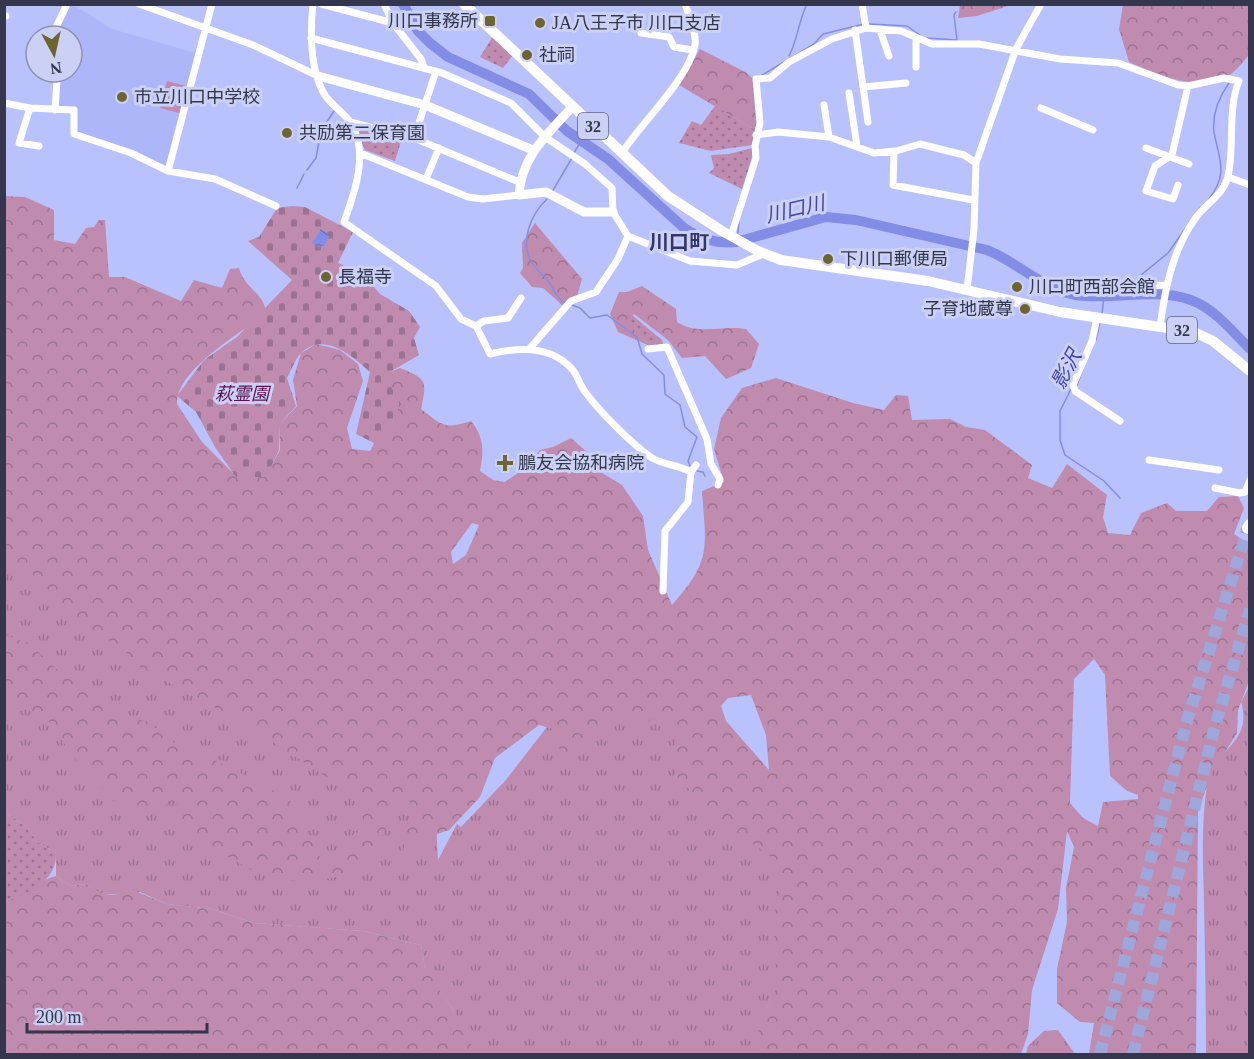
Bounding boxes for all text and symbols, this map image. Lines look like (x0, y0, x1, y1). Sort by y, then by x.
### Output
place label: 川口事務所 (388, 11, 478, 31)
place label: JA八王子市 川口支店 (552, 13, 721, 33)
marker: 川口事務所 (483, 14, 497, 28)
marker: JA八王子市 川口支店 (533, 16, 547, 30)
north arrow (24, 24, 84, 84)
place label: 社祠 (539, 45, 575, 65)
marker: 社祠 (520, 48, 534, 62)
text: N (49, 59, 63, 78)
place label: 市立川口中学校 (134, 87, 260, 107)
marker: 市立川口中学校 (115, 90, 129, 104)
road number: 32 (578, 113, 608, 139)
place label: 共励第二保育園 (299, 123, 425, 143)
marker: 共励第二保育園 (280, 126, 294, 140)
water label: 川口川 (763, 191, 829, 226)
district label: 川口町 (649, 231, 709, 253)
place label: 下川口郵便局 (840, 249, 948, 269)
marker: 下川口郵便局 (821, 252, 835, 266)
place label: 長福寺 (338, 267, 392, 287)
marker: 長福寺 (319, 270, 333, 284)
place label: 川口町西部会館 (1029, 277, 1155, 297)
marker: 川口町西部会館 (1010, 280, 1024, 294)
place label: 子育地蔵尊 (923, 299, 1013, 319)
marker: 子育地蔵尊 (1018, 302, 1032, 316)
road number: 32 (1167, 317, 1197, 343)
water label: 影沢 (1047, 344, 1087, 392)
park label: 萩霊園 (215, 384, 272, 404)
place label: 鵬友会協和病院 (518, 453, 644, 473)
marker: 鵬友会協和病院 (496, 454, 514, 472)
scale bar (27, 996, 207, 1034)
text: 200 m (36, 1007, 82, 1027)

